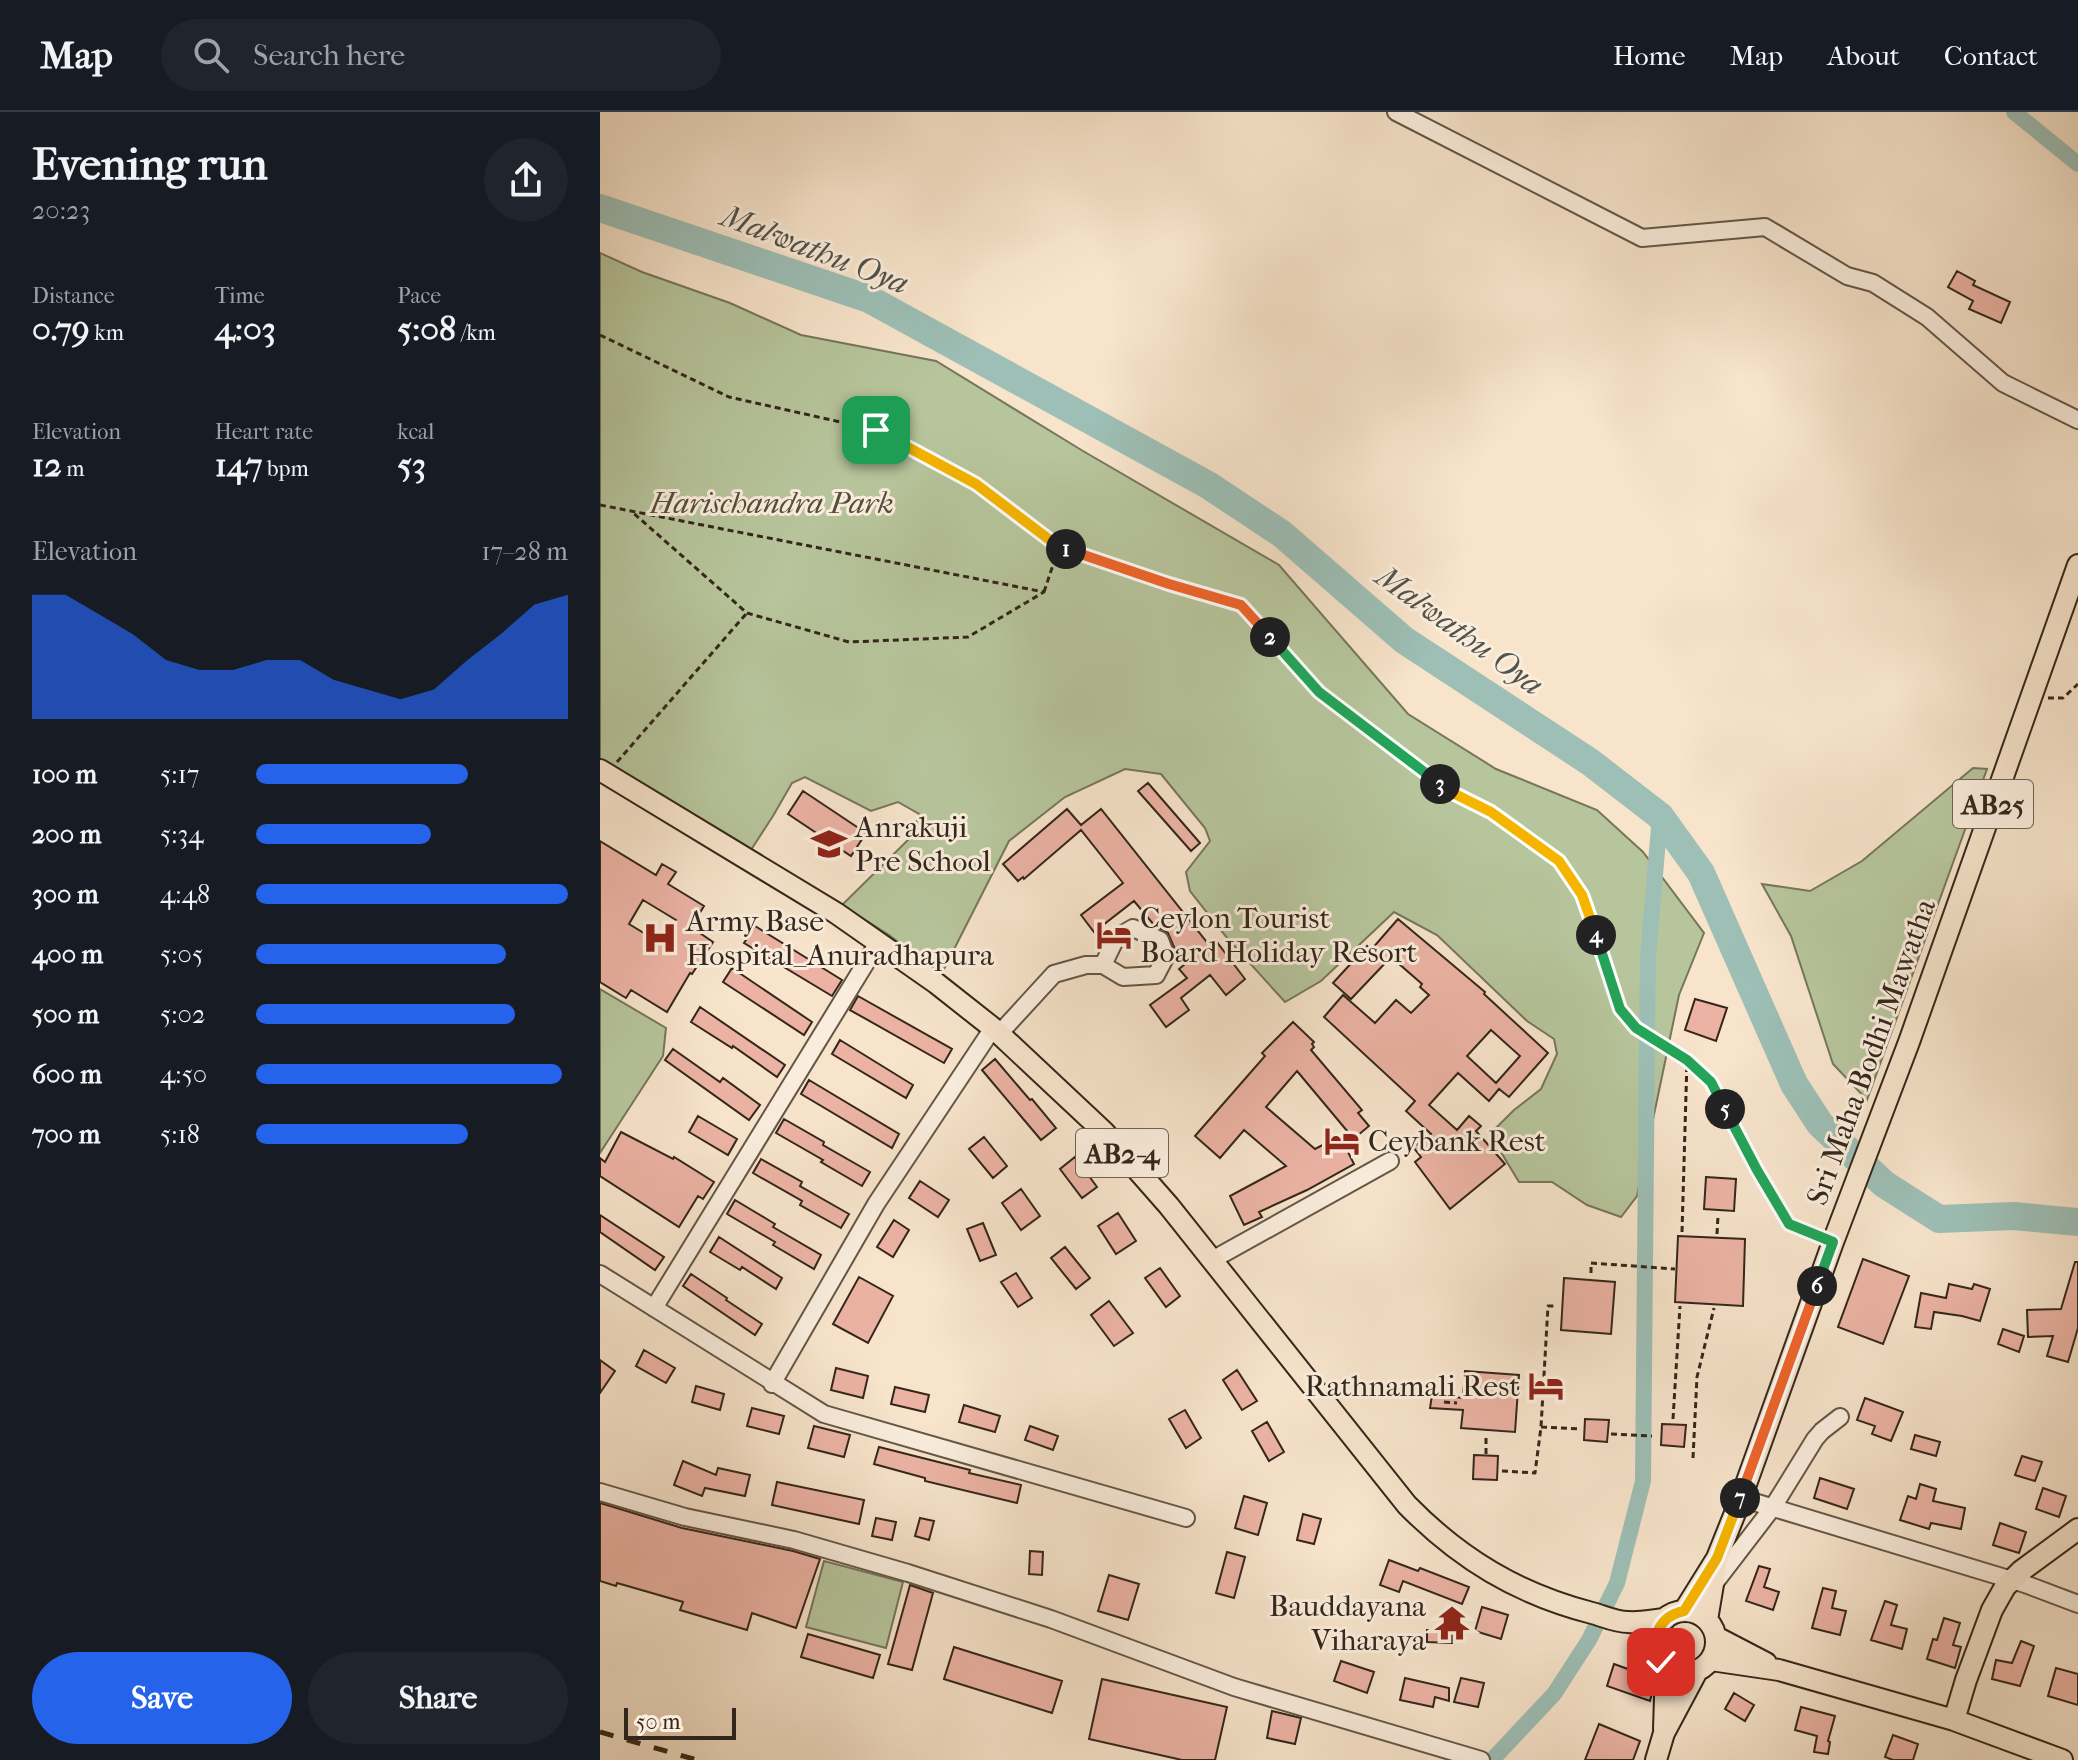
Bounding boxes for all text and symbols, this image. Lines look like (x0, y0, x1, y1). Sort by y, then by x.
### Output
search box (161, 19, 721, 91)
text: Map (40, 33, 113, 78)
icon: search (189, 33, 233, 77)
text: Search here (253, 38, 405, 73)
text: Home (1613, 39, 1686, 72)
text: Map (1730, 39, 1783, 72)
text: About (1827, 39, 1900, 72)
text: Contact (1944, 39, 2038, 72)
button: share (484, 138, 568, 222)
text: Evening run (32, 139, 267, 190)
text: 20:23 (32, 195, 90, 226)
water label: Malwathu Oya (714, 196, 913, 302)
text: Distance (32, 283, 115, 309)
text: Time (215, 283, 265, 309)
text: Pace (397, 283, 441, 309)
text: 0.79 (32, 309, 90, 349)
text: 4:03 (215, 309, 276, 349)
text: 5:08 (397, 309, 456, 349)
text: km (90, 320, 124, 346)
text: /km (456, 320, 496, 346)
pin (842, 396, 910, 464)
icon: arrive (854, 408, 898, 452)
text: Elevation (32, 419, 121, 445)
text: Heart rate (215, 419, 313, 445)
text: kcal (397, 419, 434, 445)
text: 12 (32, 445, 62, 485)
text: 147 (215, 445, 262, 485)
text: 53 (397, 445, 426, 485)
text: m (62, 456, 85, 482)
text: bpm (262, 456, 309, 482)
park label: Harischandra Park (649, 486, 894, 521)
pin: 1 (1046, 529, 1086, 569)
text: Elevation (32, 536, 137, 567)
text: 17–28 m (481, 536, 568, 567)
text: 1 (1062, 536, 1070, 562)
water label: Malwathu Oya (1367, 556, 1550, 703)
pin: 2 (1250, 617, 1290, 657)
text: 2 (1264, 624, 1276, 650)
text: 100 m (32, 759, 97, 790)
text: 5:17 (160, 759, 199, 790)
pin: 3 (1420, 764, 1460, 804)
text: 3 (1435, 771, 1445, 797)
road number: AB25 (1953, 780, 2033, 828)
place label: Anrakuji Pre School (854, 810, 991, 879)
text: 200 m (32, 819, 101, 850)
text: 5:34 (160, 819, 204, 850)
school or university icon: Anrakuji Pre School (810, 825, 848, 863)
text: 300 m (32, 879, 99, 910)
text: 4:48 (160, 879, 210, 910)
street label: Sri Maha Bodhi Mawatha (1800, 893, 1944, 1210)
place label: Ceylon Tourist Board Holiday Resort (1140, 901, 1417, 970)
place label: Army Base Hospital_Anuradhapura (685, 904, 995, 973)
pin: 4 (1576, 915, 1616, 955)
hotel icon: Ceylon Tourist Board Holiday Resort (1095, 916, 1133, 954)
hospital icon: Army Base Hospital_Anuradhapura (641, 919, 679, 957)
text: 4 (1590, 922, 1603, 948)
text: 400 m (32, 939, 103, 970)
text: 5:05 (160, 939, 203, 970)
text: 500 m (32, 999, 99, 1030)
text: 5:02 (160, 999, 205, 1030)
text: 600 m (32, 1059, 102, 1090)
text: 4:50 (160, 1059, 207, 1090)
pin: 5 (1705, 1089, 1745, 1129)
text: 5 (1720, 1096, 1730, 1122)
text: 700 m (32, 1119, 100, 1150)
text: 5:18 (160, 1119, 200, 1150)
hotel icon: Ceybank Rest (1323, 1122, 1361, 1160)
place label: Ceybank Rest (1368, 1124, 1546, 1159)
road number: AB2-4 (1076, 1129, 1168, 1177)
pin: 6 (1797, 1266, 1837, 1306)
text: 6 (1811, 1273, 1823, 1299)
hotel icon: Rathnamali Rest (1527, 1367, 1565, 1405)
place label: Rathnamali Rest (1305, 1369, 1520, 1404)
pin: 7 (1720, 1478, 1760, 1518)
text: 7 (1735, 1485, 1745, 1511)
place label: Bauddayana Viharaya (1269, 1589, 1427, 1658)
temple icon: Bauddayana Viharaya (1433, 1604, 1471, 1642)
pin (1627, 1628, 1695, 1696)
icon: check (1639, 1640, 1683, 1684)
button: Save (32, 1652, 292, 1744)
button: Share (308, 1652, 568, 1744)
scale bar (624, 1704, 736, 1740)
text: 50 m (636, 1709, 681, 1735)

